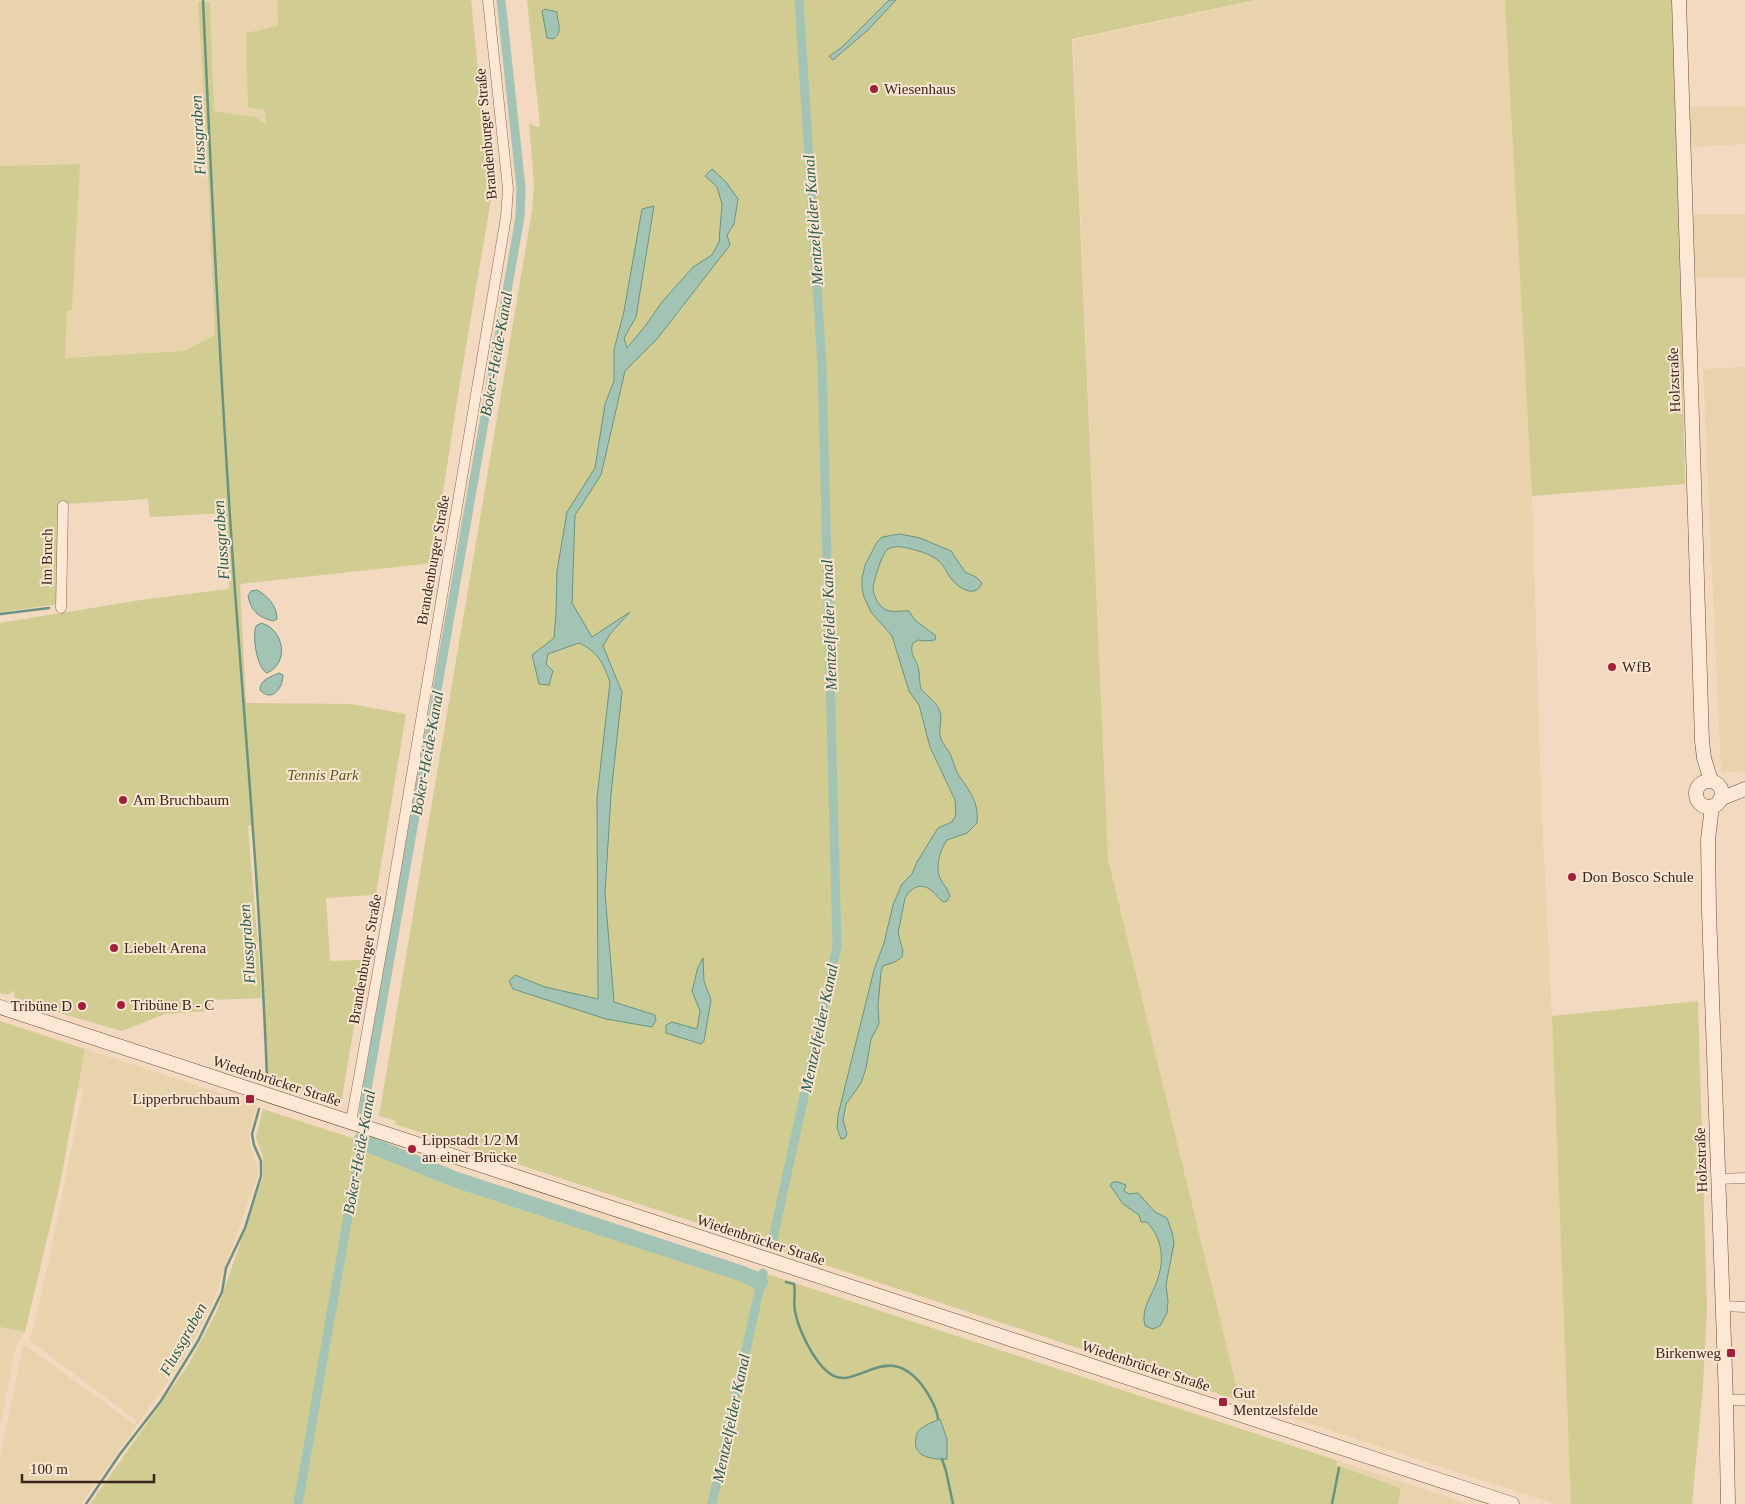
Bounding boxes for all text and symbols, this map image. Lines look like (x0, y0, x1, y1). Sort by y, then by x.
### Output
street label: Brandenburger Straße (472, 67, 500, 200)
place label: Wiesenhaus (884, 81, 956, 97)
marker: Wiesenhaus (868, 83, 880, 95)
water label: Flussgraben (187, 95, 210, 176)
water label: Mentzelfelder Kanal (800, 153, 827, 287)
water label: Boker-Heide-Kanal (477, 290, 515, 417)
street label: Holzstraße (1665, 347, 1683, 413)
street label: Brandenburger Straße (414, 493, 452, 626)
water label: Flussgraben (210, 499, 233, 581)
street label: Im Bruch (39, 528, 56, 586)
water label: Mentzelfelder Kanal (818, 559, 841, 692)
place label: WfB (1622, 659, 1651, 675)
marker: WfB (1606, 661, 1618, 673)
water label: Boker-Heide-Kanal (408, 689, 446, 816)
park label: Tennis Park (287, 767, 359, 783)
place label: Am Bruchbaum (133, 792, 230, 808)
marker: Am Bruchbaum (117, 794, 129, 806)
place label: Don Bosco Schule (1582, 869, 1694, 885)
marker: Don Bosco Schule (1566, 871, 1578, 883)
street label: Brandenburger Straße (346, 892, 384, 1025)
water label: Flussgraben (236, 903, 259, 985)
place label: Liebelt Arena (124, 940, 206, 956)
marker: Liebelt Arena (108, 942, 120, 954)
water label: Mentzelfelder Kanal (797, 962, 842, 1095)
place label: Tribüne B - C (131, 997, 214, 1013)
place label: Tribüne D (10, 998, 72, 1014)
marker: Tribüne B - C (115, 999, 127, 1011)
marker: Tribüne D (76, 1000, 88, 1012)
street label: Wiedenbrücker Straße (211, 1053, 343, 1109)
water label: Boker-Heide-Kanal (340, 1088, 378, 1215)
place label: Lipperbruchbaum (133, 1091, 240, 1107)
marker: Lipperbruchbaum (244, 1093, 256, 1105)
street label: Holzstraße (1692, 1127, 1710, 1193)
place label: Lippstadt 1/2 M an einer Brücke (422, 1132, 519, 1165)
marker: Lippstadt 1/2 M an einer Brücke (406, 1143, 418, 1155)
street label: Wiedenbrücker Straße (695, 1212, 827, 1268)
water label: Flussgraben (156, 1300, 211, 1379)
street label: Wiedenbrücker Straße (1080, 1338, 1212, 1394)
place label: Birkenweg (1655, 1345, 1721, 1361)
marker: Birkenweg (1725, 1347, 1737, 1359)
water label: Mentzelfelder Kanal (709, 1352, 754, 1485)
place label: Gut Mentzelsfelde (1233, 1385, 1318, 1418)
marker: Gut Mentzelsfelde (1217, 1396, 1229, 1408)
scale bar (22, 1452, 155, 1484)
text: 100 m (30, 1461, 68, 1477)

